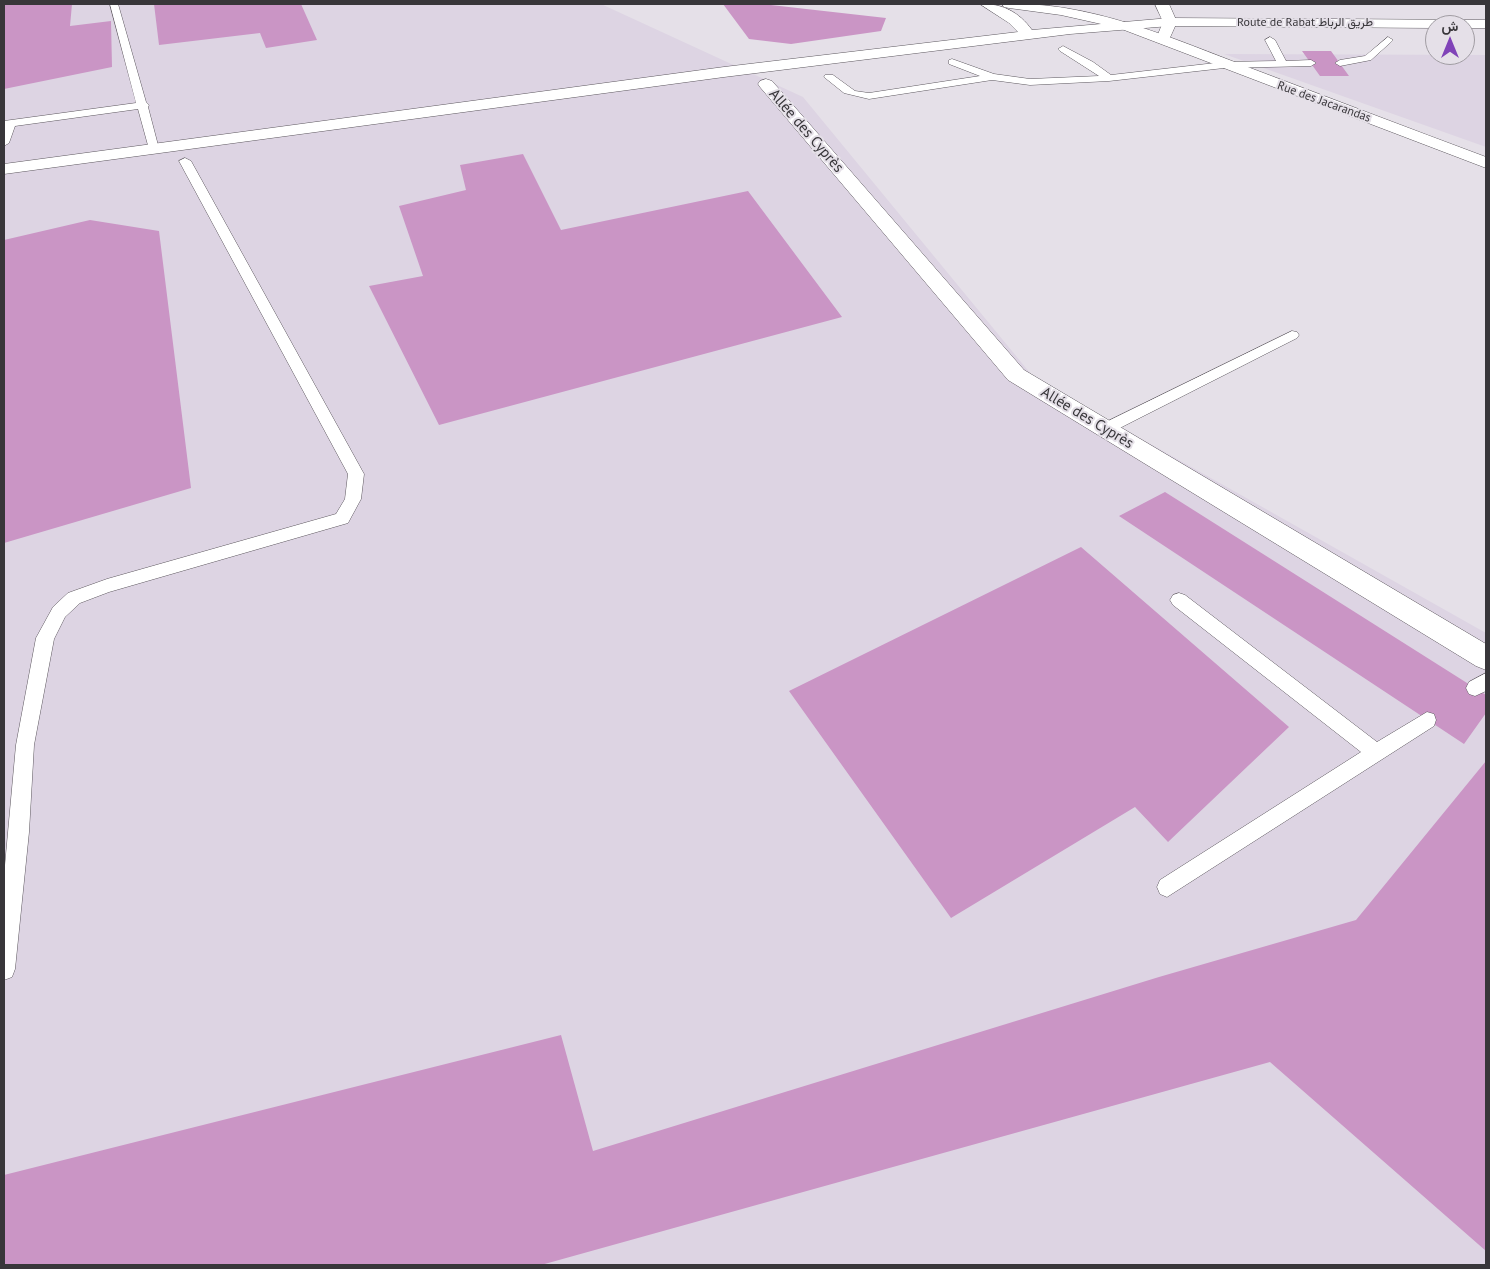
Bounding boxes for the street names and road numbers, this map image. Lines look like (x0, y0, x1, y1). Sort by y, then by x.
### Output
street label: Route de Rabat طريق الرباط (1237, 16, 1373, 30)
street label: Rue des Jacarandas (1275, 78, 1373, 126)
street label: Allée des Cyprès (765, 86, 847, 176)
street label: Allée des Cyprès (1037, 383, 1137, 453)

